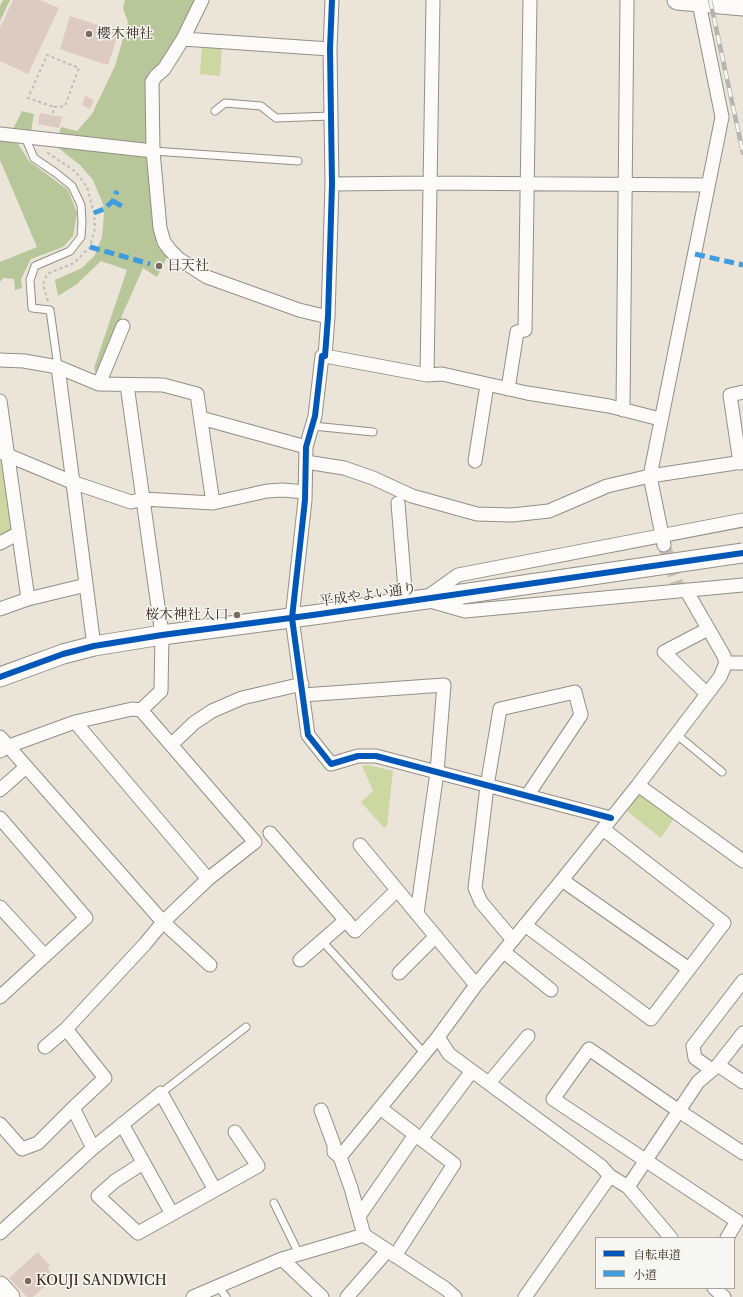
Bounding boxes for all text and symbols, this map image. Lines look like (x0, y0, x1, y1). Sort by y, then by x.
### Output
place label: 櫻木神社 (97, 26, 153, 42)
marker: 櫻木神社 (84, 29, 94, 39)
place label: 日天社 (167, 258, 209, 274)
marker: 日天社 (154, 261, 164, 271)
street label: 平成やよい通り (318, 580, 418, 610)
place label: 桜木神社入口 (145, 607, 229, 623)
marker: 桜木神社入口 (232, 610, 242, 620)
legend (595, 1237, 735, 1289)
text: 自転車道 (633, 1247, 681, 1262)
text: 小道 (633, 1267, 657, 1282)
place label: KOUJI SANDWICH (36, 1273, 167, 1289)
marker: KOUJI SANDWICH (23, 1276, 33, 1286)

